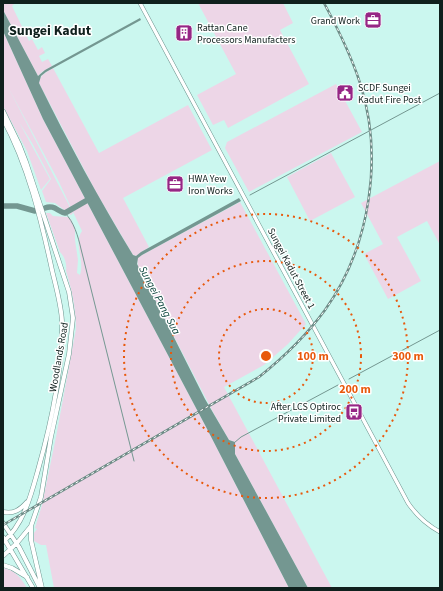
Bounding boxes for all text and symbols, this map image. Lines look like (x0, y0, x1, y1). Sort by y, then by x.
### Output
office icon: Grand Work (363, 10, 383, 30)
place label: Grand Work (311, 14, 360, 28)
district label: Sungei Kadut (9, 21, 92, 41)
place label: Rattan Cane Processors Manufacters (197, 21, 295, 47)
building icon: Rattan Cane Processors Manufacters (174, 23, 194, 43)
place label: SCDF Sungei Kadut Fire Post (358, 81, 422, 107)
public building icon: SCDF Sungei Kadut Fire Post (335, 83, 355, 103)
place label: HWA Yew Iron Works (188, 172, 233, 198)
office icon: HWA Yew Iron Works (165, 174, 185, 194)
street label: Sungei Kadut Street 1 (264, 226, 318, 311)
water label: Sungei Pang Sua (135, 263, 184, 337)
street label: Woodlands Road (46, 321, 72, 393)
text: 100 m (297, 348, 329, 365)
text: 300 m (392, 348, 424, 365)
centre of rings (259, 349, 273, 363)
text: 200 m (339, 381, 371, 398)
place label: After LCS Optiroc Private Limited (271, 400, 341, 426)
bus stop icon: After LCS Optiroc Private Limited (344, 402, 364, 422)

